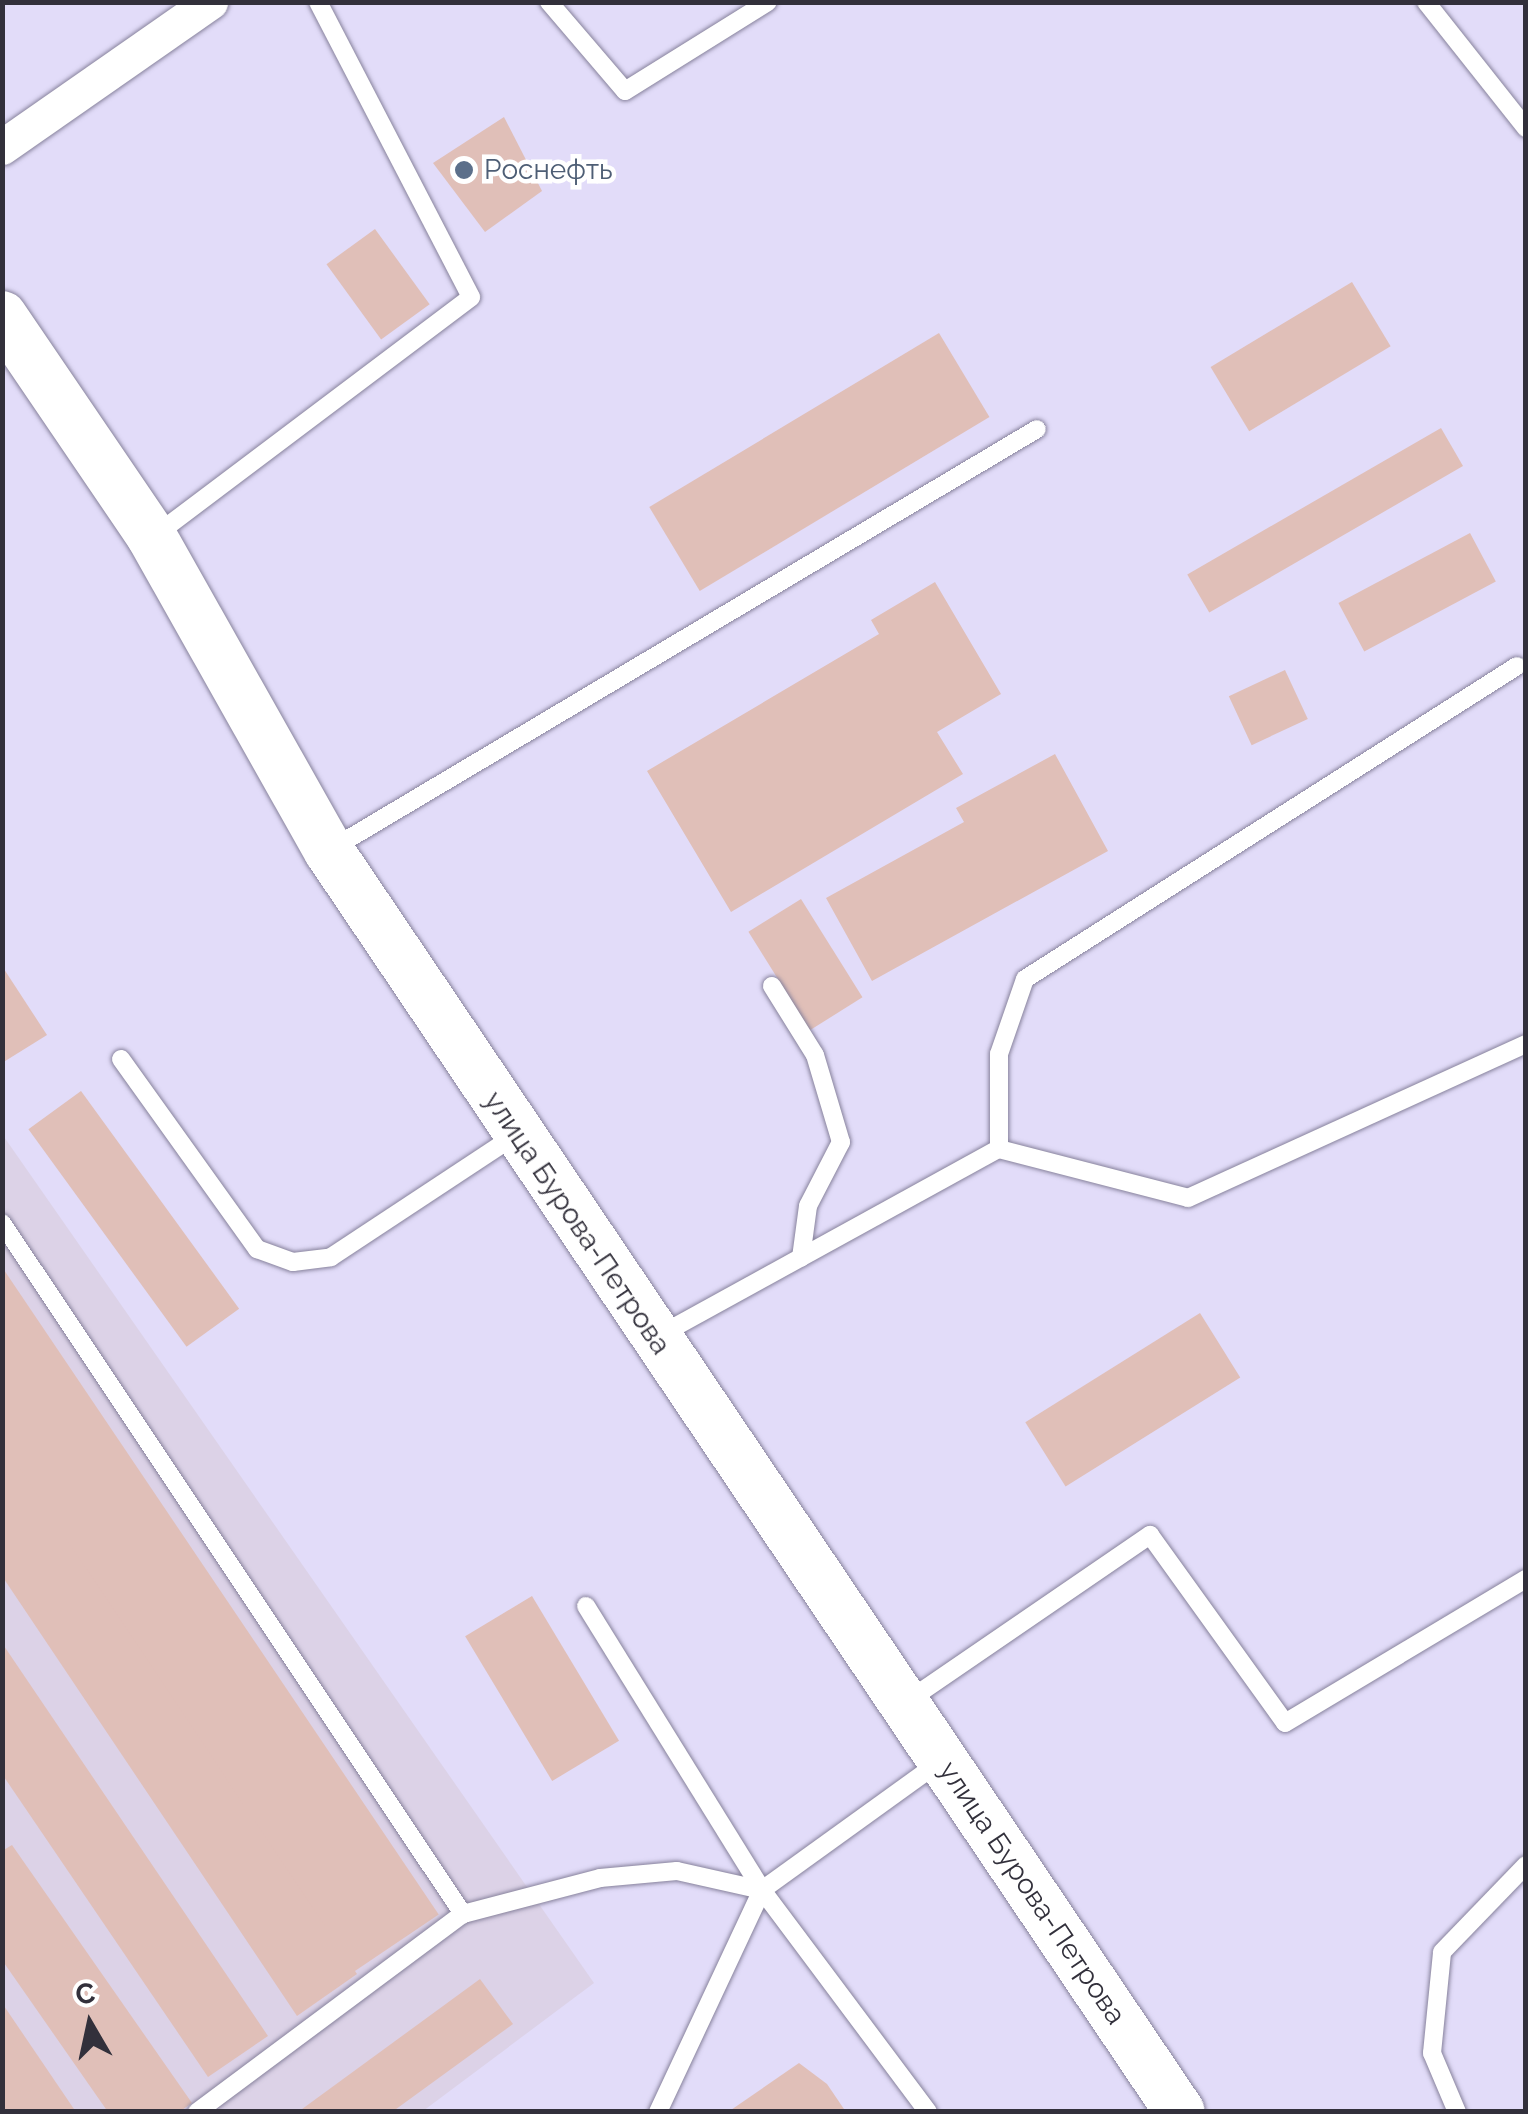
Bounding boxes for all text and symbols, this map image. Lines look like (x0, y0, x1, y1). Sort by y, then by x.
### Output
place label: Роснефть (484, 153, 613, 187)
marker: Роснефть (453, 159, 475, 181)
street label: улица Бурова-Петрова (476, 1085, 678, 1361)
street label: улица Бурова-Петрова (931, 1755, 1133, 2031)
north arrow (40, 1974, 140, 2074)
text: С (73, 1976, 97, 2012)

